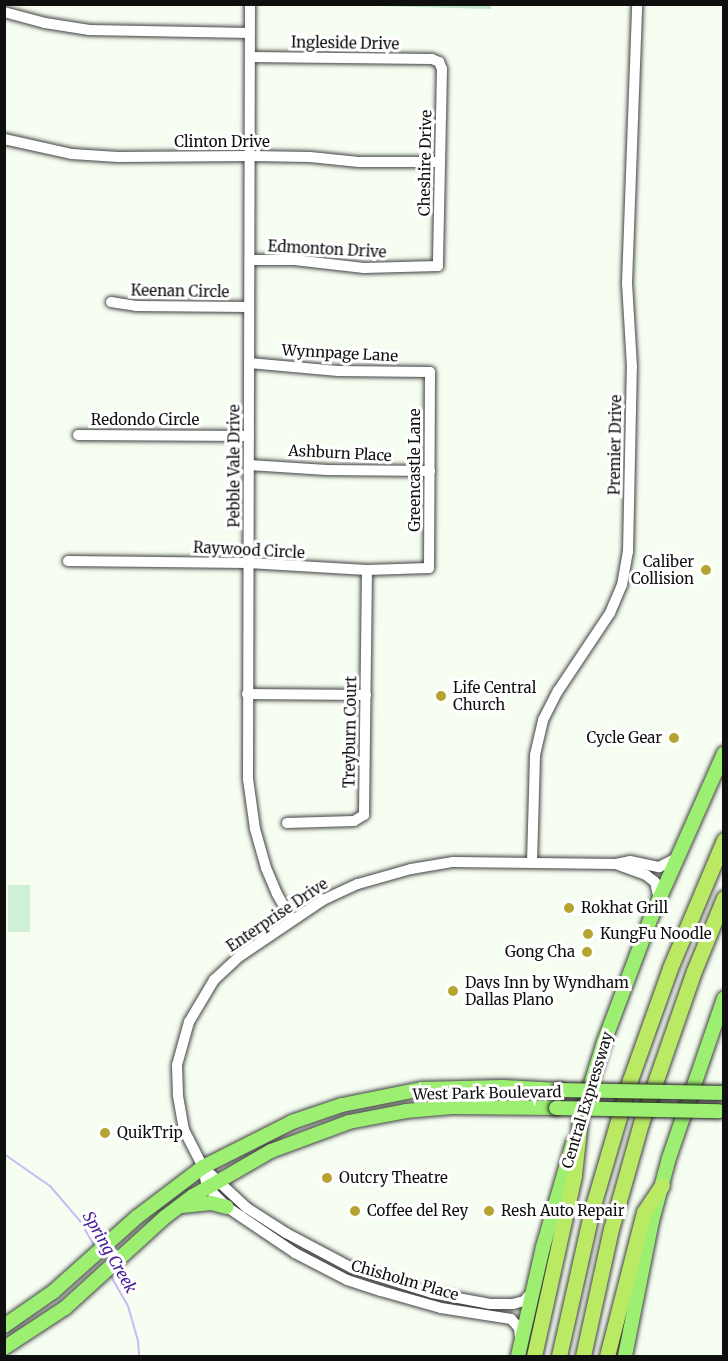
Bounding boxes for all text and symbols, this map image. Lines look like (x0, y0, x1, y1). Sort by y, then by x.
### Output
street label: Ingleside Drive (291, 33, 399, 53)
street label: Cheshire Drive (415, 110, 435, 216)
street label: Clinton Drive (174, 133, 270, 151)
street label: Edmonton Drive (267, 237, 387, 261)
street label: Keenan Circle (131, 281, 229, 301)
street label: Wynnpage Lane (281, 341, 399, 365)
street label: Premier Drive (605, 395, 625, 495)
street label: Pebble Vale Drive (225, 404, 243, 528)
street label: Greencastle Lane (406, 408, 424, 532)
street label: Redondo Circle (91, 411, 199, 429)
street label: Ashburn Place (288, 441, 392, 465)
street label: Raywood Circle (193, 538, 305, 562)
place label: Caliber Collision (631, 552, 694, 587)
marker: Caliber Collision (699, 563, 713, 577)
street label: Treyburn Court (340, 676, 360, 788)
place label: Life Central Church (453, 678, 536, 713)
marker: Life Central Church (434, 689, 448, 703)
place label: Cycle Gear (587, 729, 662, 747)
marker: Cycle Gear (667, 731, 681, 745)
street label: Enterprise Drive (223, 875, 331, 955)
place label: Rokhat Grill (581, 899, 668, 917)
marker: Rokhat Grill (562, 901, 576, 915)
place label: KungFu Noodle (600, 925, 712, 943)
marker: KungFu Noodle (581, 927, 595, 941)
place label: Gong Cha (505, 943, 575, 961)
marker: Gong Cha (580, 945, 594, 959)
place label: Days Inn by Wyndham Dallas Plano (465, 973, 629, 1008)
marker: Days Inn by Wyndham Dallas Plano (446, 984, 460, 998)
street label: Central Expressway (558, 1029, 616, 1171)
street label: West Park Boulevard (412, 1083, 562, 1103)
place label: QuikTrip (117, 1124, 183, 1142)
marker: QuikTrip (98, 1126, 112, 1140)
place label: Outcry Theatre (339, 1169, 448, 1187)
marker: Outcry Theatre (320, 1171, 334, 1185)
place label: Coffee del Rey (367, 1202, 468, 1220)
place label: Resh Auto Repair (501, 1202, 624, 1220)
marker: Coffee del Rey (348, 1204, 362, 1218)
marker: Resh Auto Repair (482, 1204, 496, 1218)
water label: Spring Creek (79, 1208, 141, 1296)
street label: Chisholm Place (349, 1256, 461, 1304)

